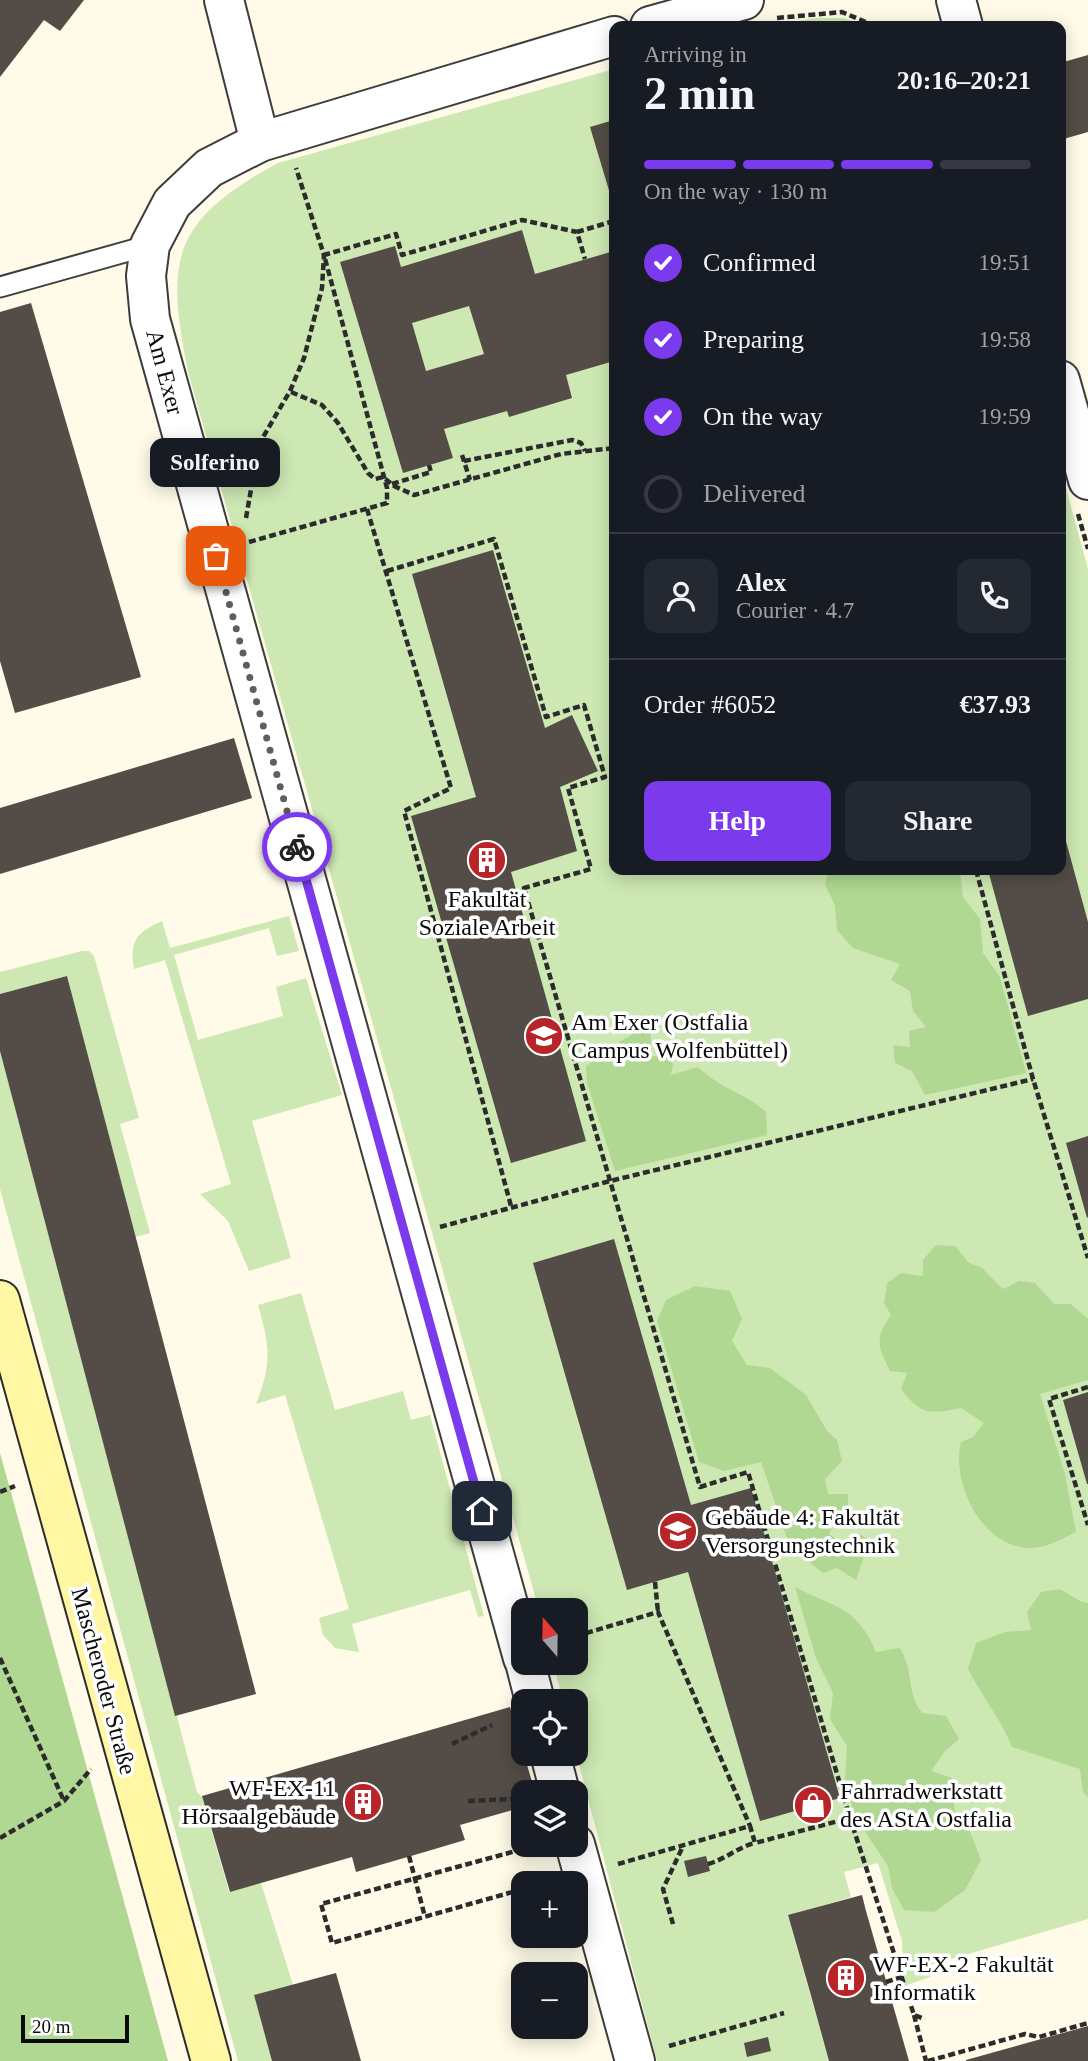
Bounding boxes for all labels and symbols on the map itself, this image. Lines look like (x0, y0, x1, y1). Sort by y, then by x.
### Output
street label: Am Exer (141, 326, 189, 418)
callout: Solferino (151, 437, 281, 486)
pin (186, 526, 246, 586)
courier (262, 812, 332, 882)
building icon: Fakultät Soziale Arbeit (466, 839, 508, 881)
place label: Fakultät Soziale Arbeit (419, 886, 556, 940)
place label: Am Exer (Ostfalia Campus Wolfenbüttel) (571, 1009, 788, 1063)
school or university icon: Am Exer (Ostfalia Campus Wolfenbüttel) (523, 1015, 565, 1057)
pin (452, 1481, 512, 1541)
place label: Gebäude 4: Fakultät Versorgungstechnik (705, 1504, 900, 1558)
school or university icon: Gebäude 4: Fakultät Versorgungstechnik (657, 1510, 699, 1552)
street label: Mascheroder Straße (67, 1585, 141, 1777)
north arrow (511, 1598, 588, 1675)
place label: WF-EX-11 Hörsaalgebäude (181, 1775, 336, 1829)
place label: Fahrradwerkstatt des AStA Ostfalia (840, 1778, 1012, 1832)
building icon: WF-EX-11 Hörsaalgebäude (342, 1781, 384, 1823)
shop icon: Fahrradwerkstatt des AStA Ostfalia (792, 1784, 834, 1826)
place label: WF-EX-2 Fakultät Informatik (873, 1951, 1054, 2005)
building icon: WF-EX-2 Fakultät Informatik (825, 1957, 867, 1999)
scale bar (21, 2012, 130, 2044)

